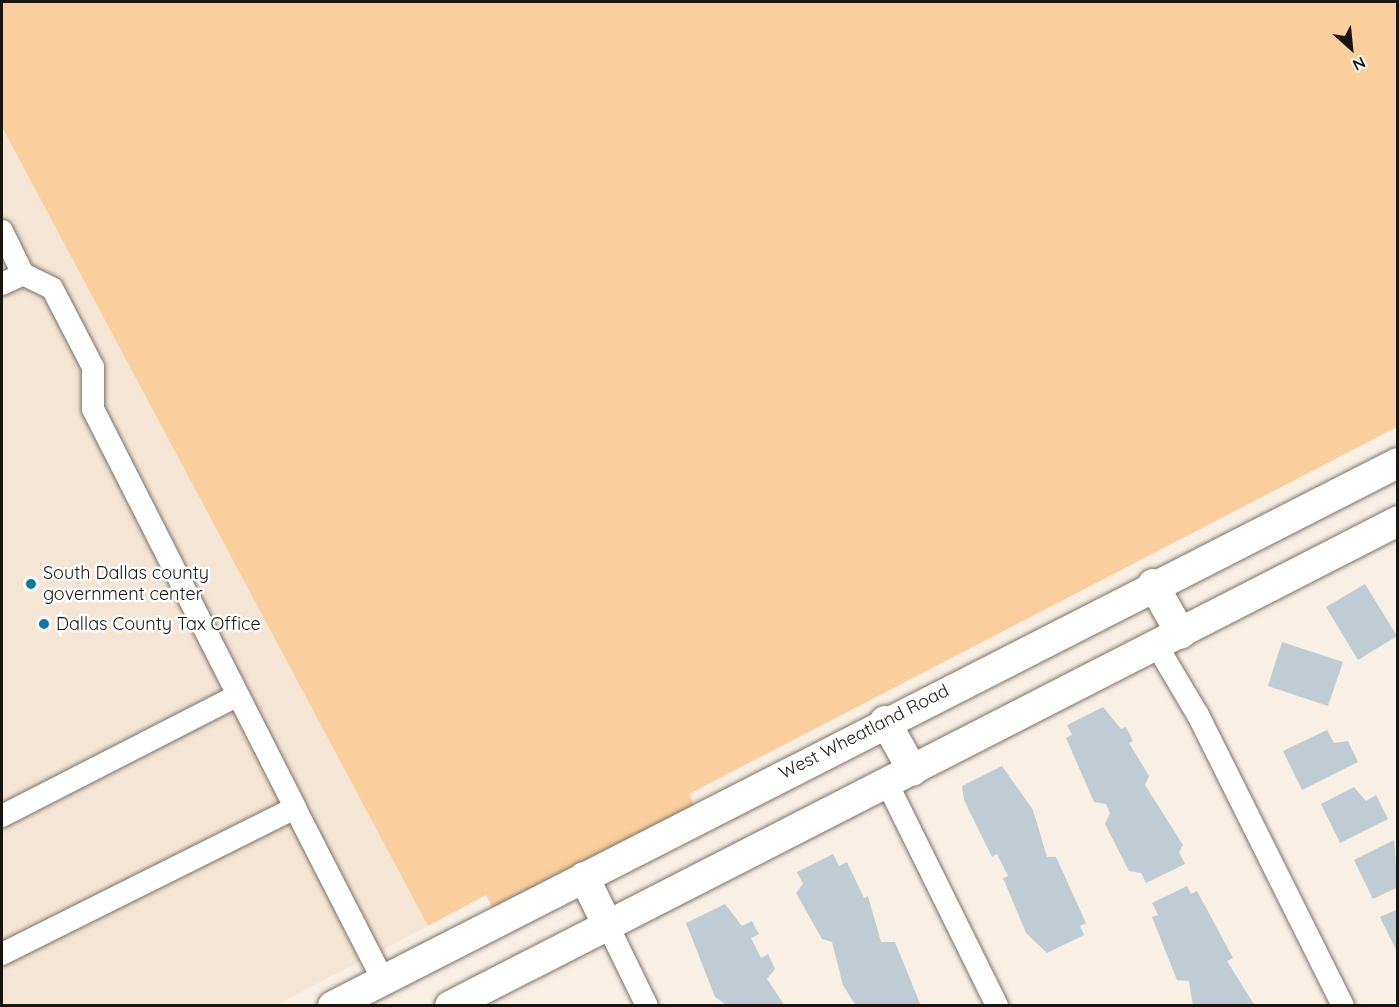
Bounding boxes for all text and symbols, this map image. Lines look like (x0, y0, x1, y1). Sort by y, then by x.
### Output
north arrow (1321, 18, 1381, 78)
text: N (1349, 52, 1369, 76)
place label: South Dallas county government center (43, 563, 209, 606)
marker: South Dallas county government center (24, 577, 38, 591)
place label: Dallas County Tax Office (56, 613, 261, 635)
marker: Dallas County Tax Office (37, 617, 51, 631)
street label: West Wheatland Road (776, 680, 952, 784)

